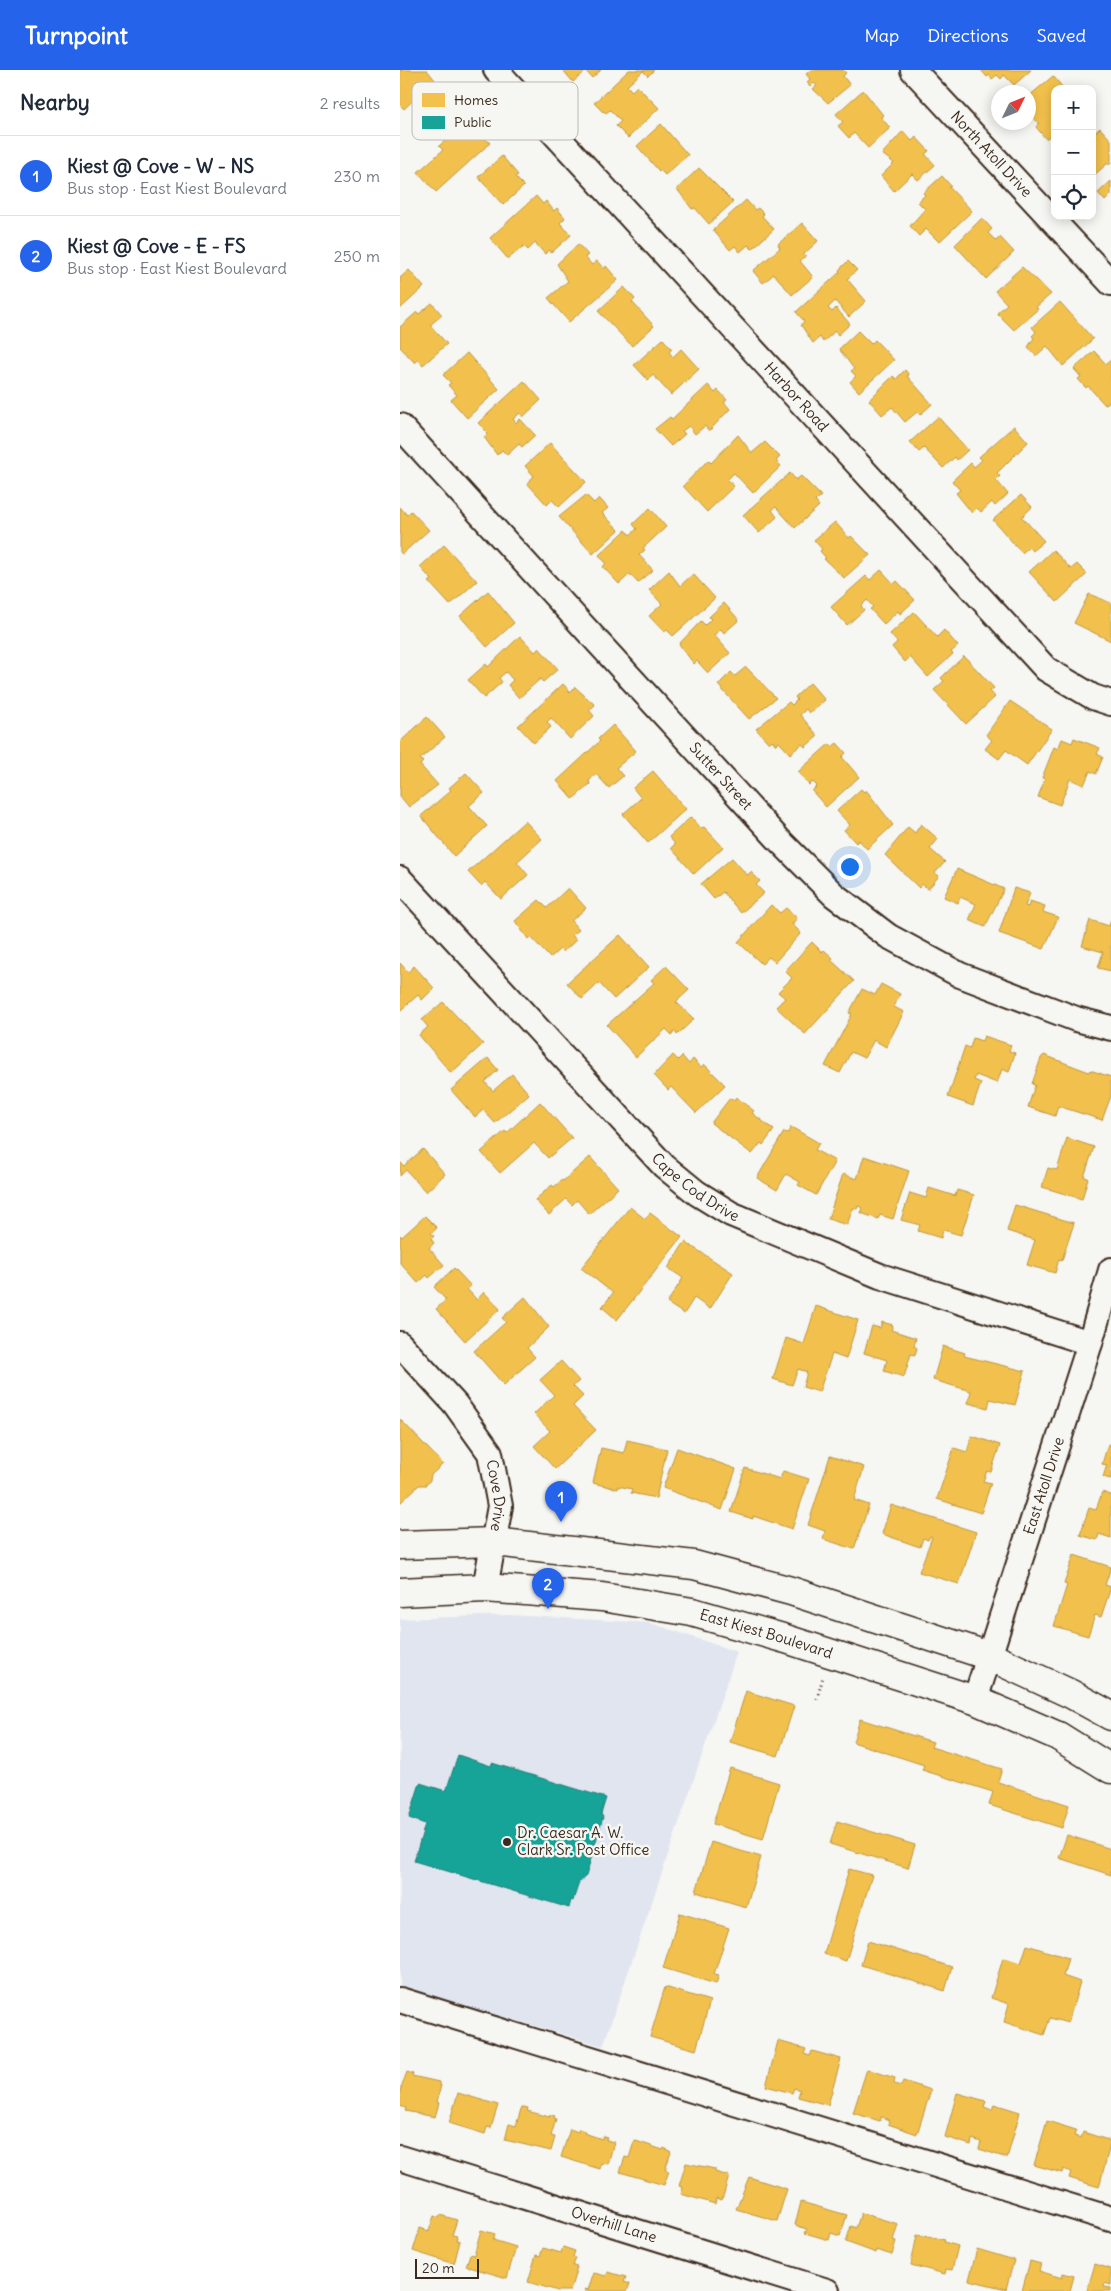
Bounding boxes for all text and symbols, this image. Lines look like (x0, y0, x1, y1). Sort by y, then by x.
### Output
text: Turnpoint (25, 20, 128, 50)
text: Map (864, 24, 899, 47)
text: Directions (927, 24, 1009, 47)
text: Saved (1037, 24, 1086, 47)
legend (412, 82, 578, 140)
north arrow (991, 85, 1036, 130)
map controls (1051, 85, 1096, 220)
button: + (1051, 85, 1096, 130)
text: Nearby (20, 89, 90, 116)
text: Homes (454, 91, 498, 109)
text: 2 results (320, 93, 380, 113)
street label: North Atoll Drive (947, 107, 1036, 201)
text: Public (454, 113, 492, 131)
button: − (1051, 130, 1096, 175)
text: Kiest @ Cove - W - NS (67, 154, 254, 178)
text: 1 (33, 166, 39, 186)
text: 230 m (334, 166, 380, 186)
button: locate (1051, 175, 1096, 220)
text: Bus stop · East Kiest Boulevard (67, 178, 287, 198)
text: Kiest @ Cove - E - FS (67, 234, 246, 258)
text: 2 (32, 246, 40, 266)
text: 250 m (334, 246, 380, 266)
text: Bus stop · East Kiest Boulevard (67, 258, 287, 278)
street label: Harbor Road (760, 358, 833, 435)
street label: Sutter Street (685, 738, 757, 814)
your location (837, 854, 863, 880)
street label: Cape Cod Drive (648, 1149, 742, 1225)
street label: East Atoll Drive (1019, 1434, 1068, 1537)
street label: Cove Drive (482, 1458, 510, 1533)
pin: 1 (545, 1481, 577, 1522)
pin: 2 (532, 1568, 564, 1609)
street label: East Kiest Boulevard (698, 1605, 835, 1663)
place label: Dr. Caesar A. W. Clark Sr. Post Office (517, 1823, 649, 1859)
marker: Dr. Caesar A. W. Clark Sr. Post Office (501, 1836, 513, 1848)
street label: Overhill Lane (569, 2202, 659, 2246)
scale bar (415, 2256, 479, 2279)
text: 20 m (422, 2259, 455, 2277)

